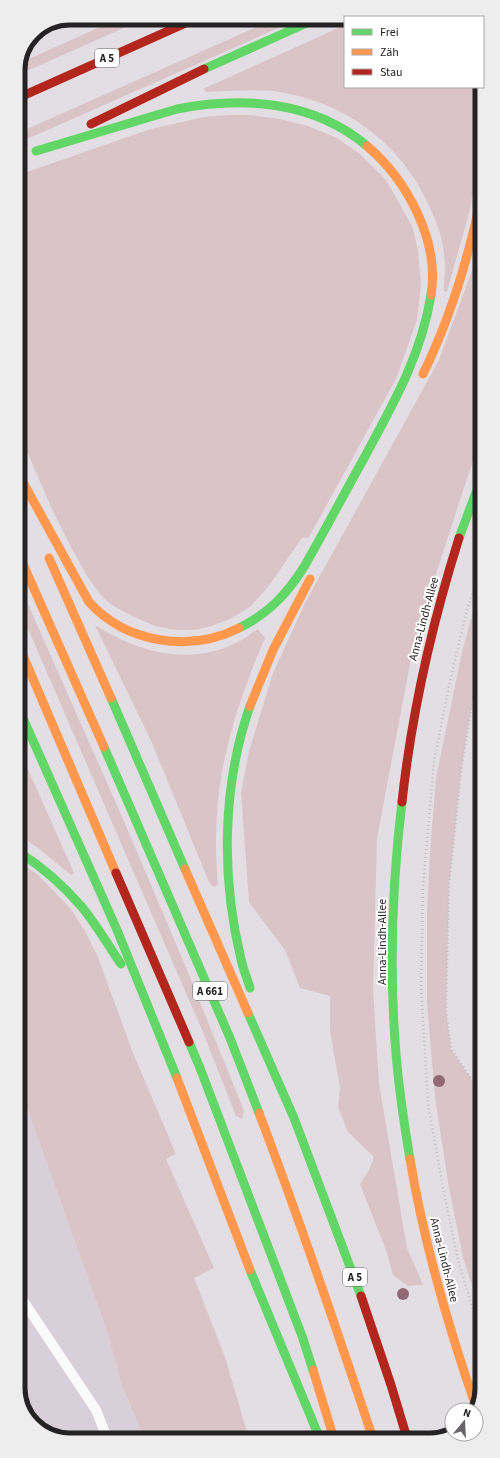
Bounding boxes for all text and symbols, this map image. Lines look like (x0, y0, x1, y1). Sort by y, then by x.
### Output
legend (344, 16, 484, 88)
text: Frei (380, 24, 399, 41)
text: Zäh (380, 44, 399, 61)
road number: A 5 (95, 49, 119, 67)
text: Stau (380, 64, 403, 81)
street label: Anna-Lindh-Allee (405, 575, 443, 663)
street label: Anna-Lindh-Allee (374, 899, 391, 985)
road number: A 661 (193, 982, 227, 1000)
street label: Anna-Lindh-Allee (425, 1216, 463, 1304)
road number: A 5 (343, 1268, 367, 1286)
north arrow (444, 1402, 484, 1442)
text: N (461, 1405, 473, 1421)

